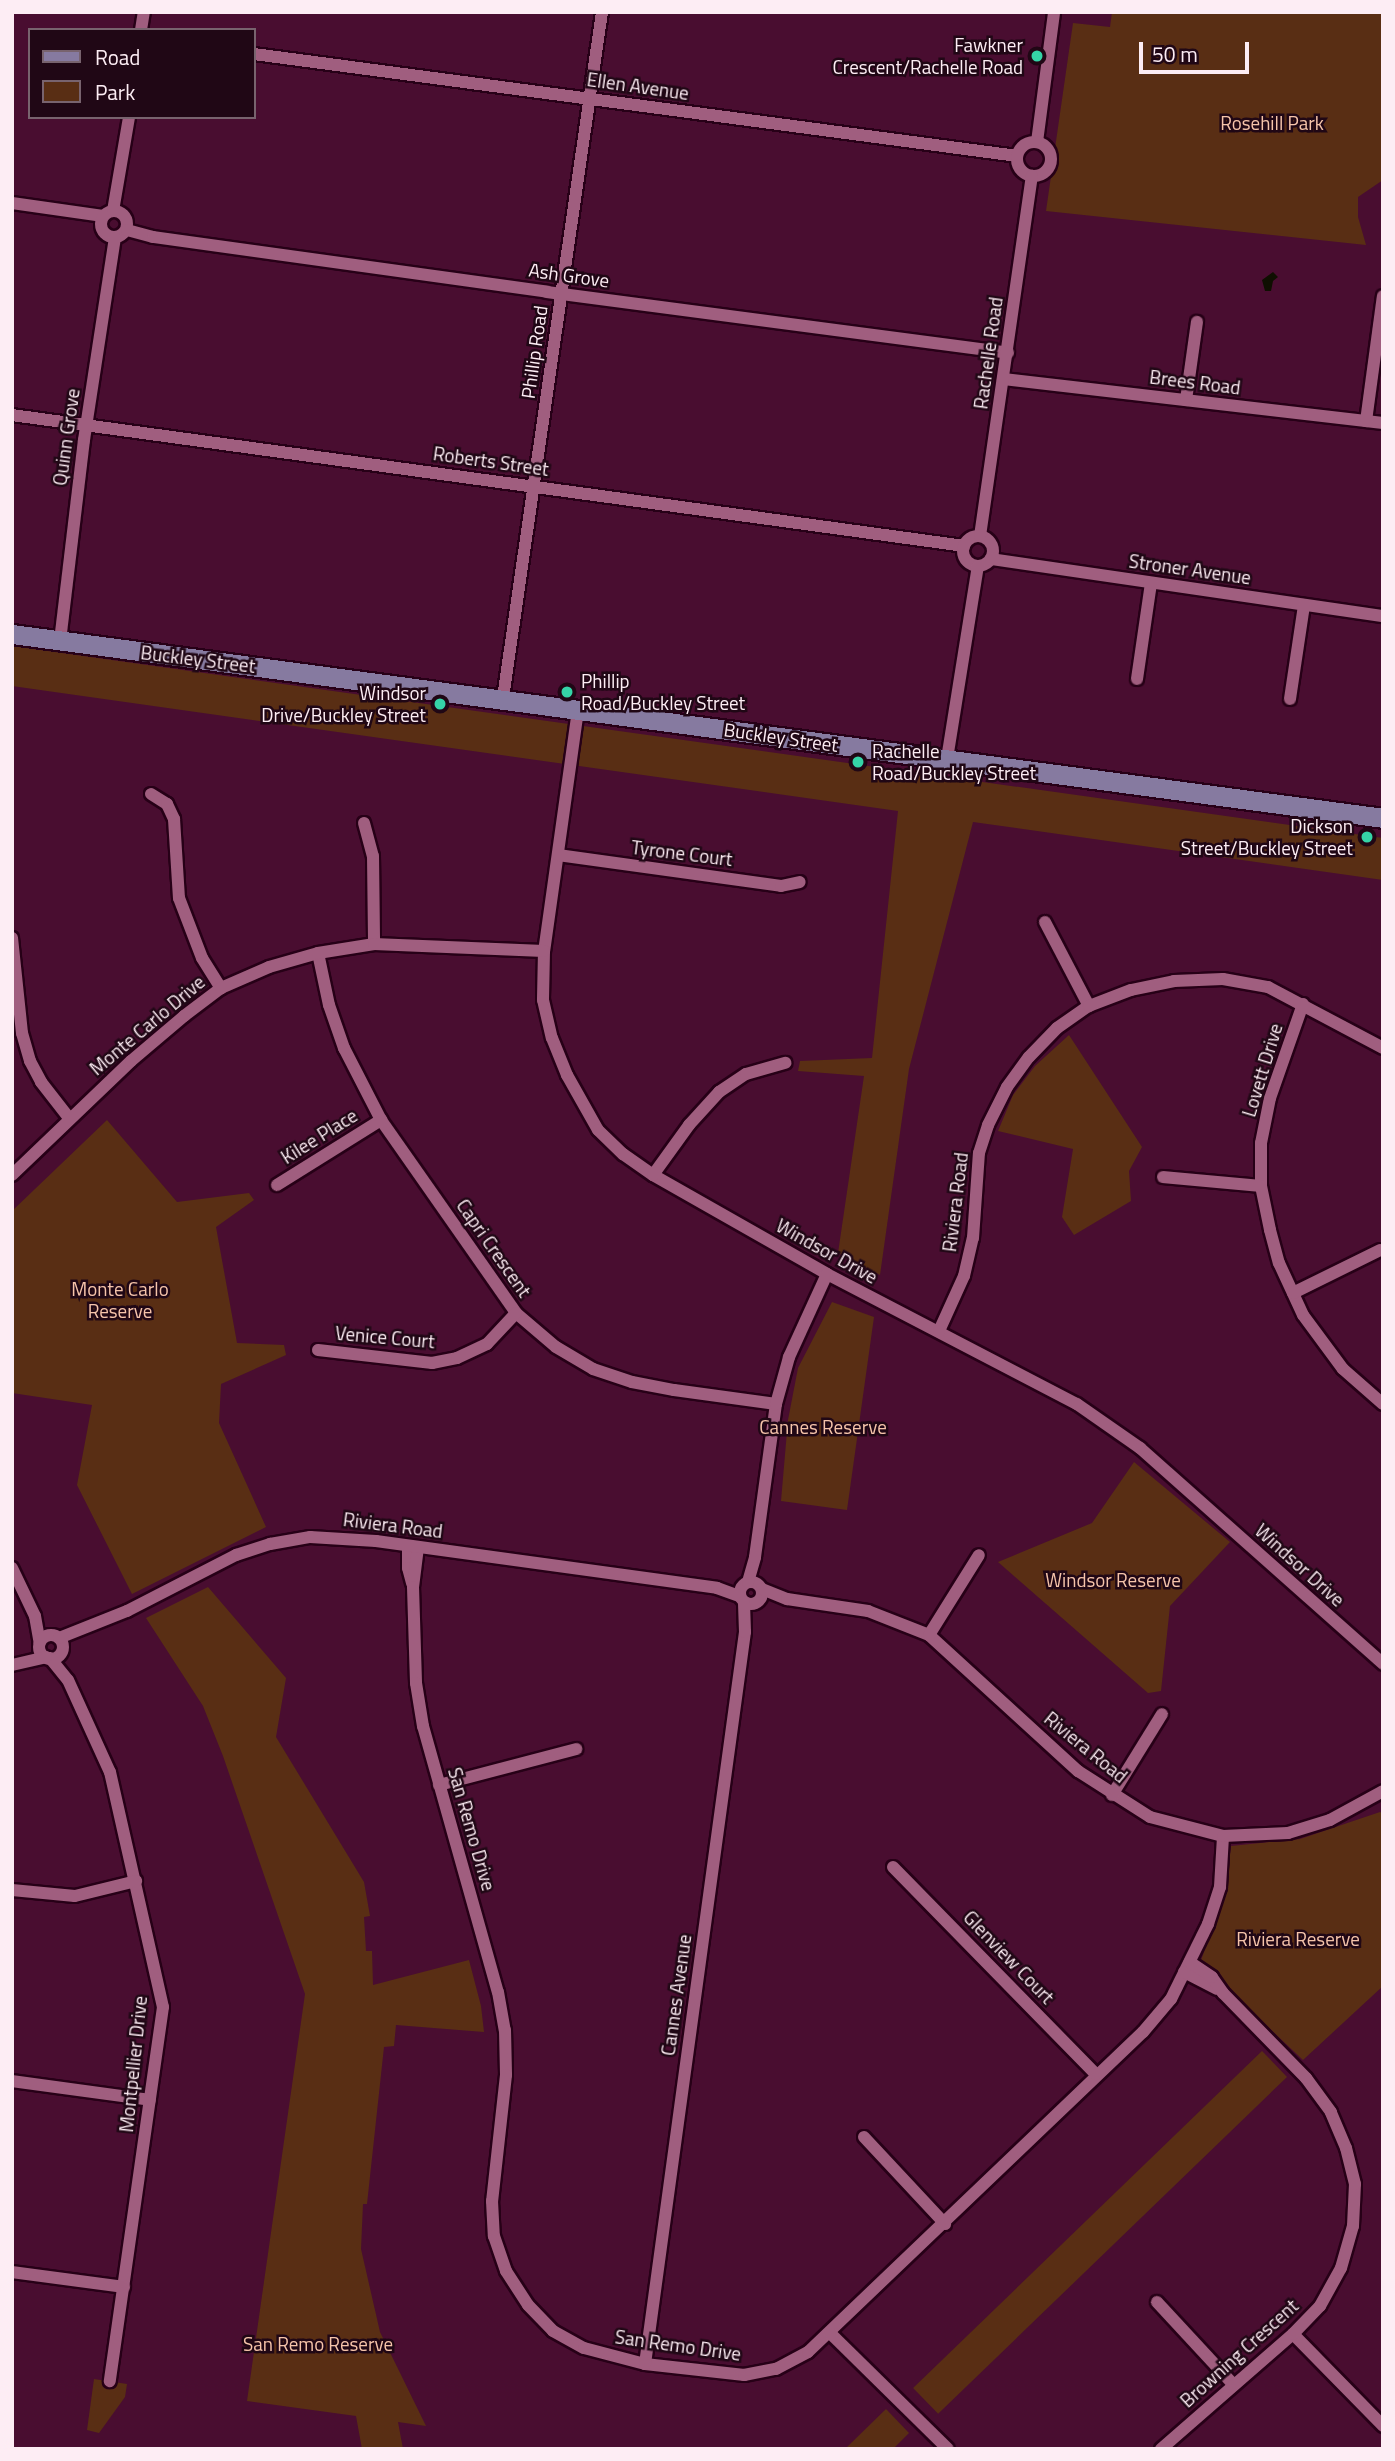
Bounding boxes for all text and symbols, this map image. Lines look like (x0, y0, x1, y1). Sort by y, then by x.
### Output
legend (28, 28, 256, 119)
scale bar (1143, 28, 1253, 72)
place label: Fawkner Crescent/Rachelle Road (833, 34, 1023, 78)
text: 50 m (1152, 38, 1198, 70)
text: Road (95, 41, 140, 73)
marker: Fawkner Crescent/Rachelle Road (1029, 48, 1045, 64)
street label: Ellen Avenue (586, 68, 690, 104)
text: Park (95, 76, 135, 108)
park label: Rosehill Park (1220, 112, 1324, 134)
street label: Ash Grove (527, 258, 611, 292)
street label: Rachelle Road (969, 295, 1007, 411)
street label: Phillip Road (516, 304, 552, 400)
street label: Brees Road (1148, 365, 1242, 399)
street label: Quinn Grove (48, 387, 84, 487)
street label: Roberts Street (432, 442, 550, 480)
street label: Stroner Avenue (1127, 549, 1253, 589)
street label: Buckley Street (139, 641, 257, 677)
place label: Phillip Road/Buckley Street (581, 670, 745, 714)
place label: Windsor Drive/Buckley Street (261, 682, 426, 726)
marker: Phillip Road/Buckley Street (559, 684, 575, 700)
marker: Windsor Drive/Buckley Street (432, 696, 448, 712)
street label: Buckley Street (722, 718, 840, 756)
place label: Rachelle Road/Buckley Street (872, 740, 1036, 784)
marker: Rachelle Road/Buckley Street (850, 754, 866, 770)
place label: Dickson Street/Buckley Street (1181, 815, 1353, 859)
marker: Dickson Street/Buckley Street (1359, 829, 1375, 845)
street label: Tyrone Court (630, 835, 734, 871)
street label: Monte Carlo Drive (85, 970, 209, 1080)
street label: Lovett Drive (1237, 1021, 1287, 1119)
street label: Kilee Place (277, 1104, 361, 1168)
street label: Riviera Road (938, 1151, 972, 1253)
street label: Capri Crescent (452, 1195, 536, 1301)
street label: Windsor Drive (772, 1214, 882, 1288)
park label: Monte Carlo Reserve (71, 1278, 169, 1322)
street label: Venice Court (334, 1321, 436, 1353)
park label: Cannes Reserve (759, 1416, 887, 1438)
street label: Riviera Road (342, 1508, 444, 1542)
street label: Windsor Drive (1251, 1519, 1349, 1611)
park label: Windsor Reserve (1045, 1569, 1181, 1591)
street label: Riviera Road (1040, 1707, 1132, 1787)
street label: San Remo Drive (444, 1765, 500, 1893)
street label: Glenview Court (959, 1906, 1059, 2008)
park label: Riviera Reserve (1236, 1928, 1360, 1950)
street label: Cannes Avenue (656, 1933, 696, 2057)
street label: Montpellier Drive (114, 1995, 152, 2133)
street label: Browning Crescent (1175, 2294, 1303, 2412)
street label: San Remo Drive (614, 2325, 742, 2365)
park label: San Remo Reserve (243, 2333, 393, 2355)

